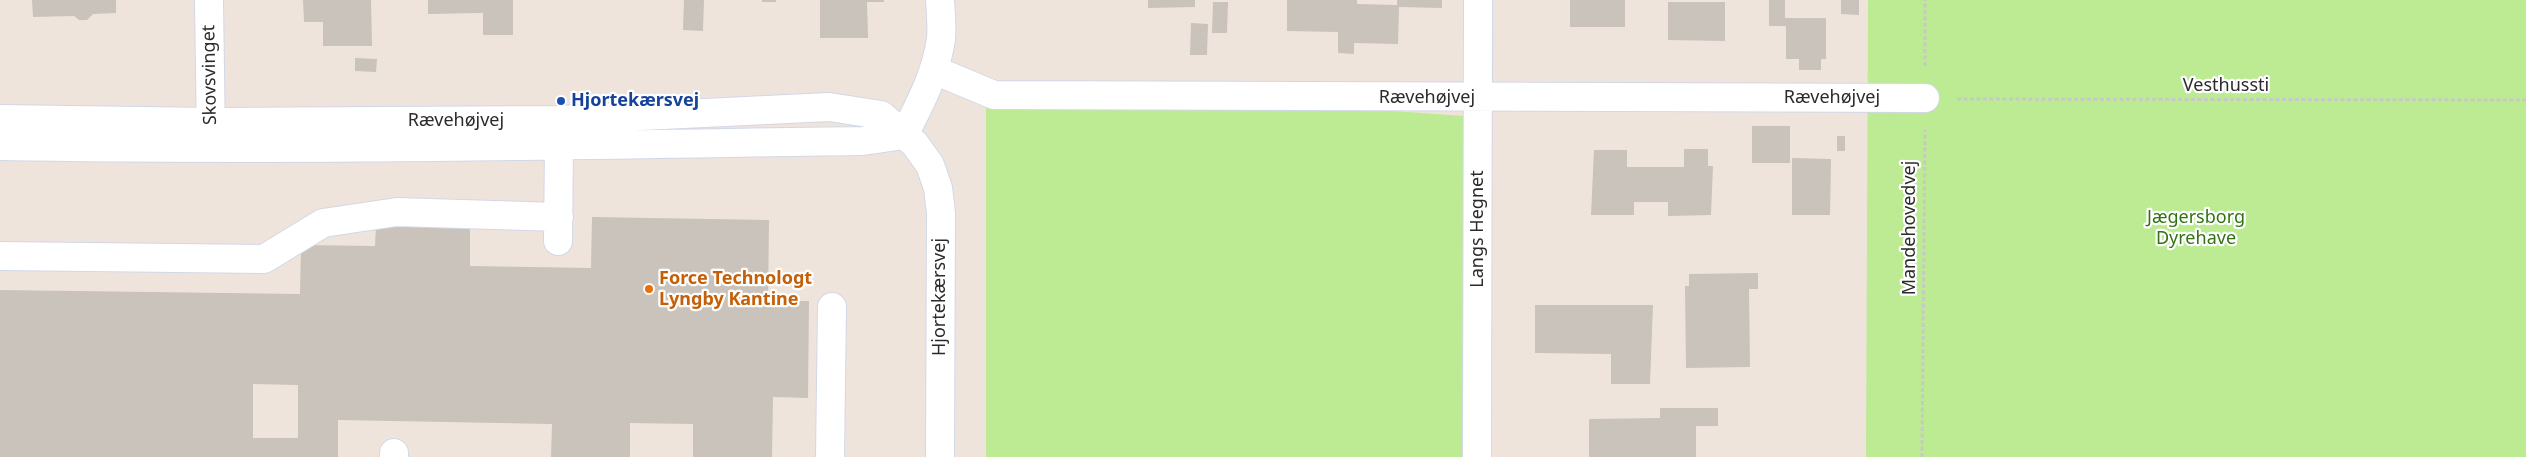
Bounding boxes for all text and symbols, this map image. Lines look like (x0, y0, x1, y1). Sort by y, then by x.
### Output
street label: Skovsvinget (198, 25, 222, 125)
street label: Vesthussti (2183, 75, 2269, 97)
street label: Rævehøjvej (1379, 87, 1475, 109)
street label: Rævehøjvej (1784, 87, 1880, 109)
place label: Hjortekærsvej (571, 90, 699, 112)
marker: Hjortekærsvej (555, 95, 567, 107)
street label: Rævehøjvej (408, 110, 504, 132)
street label: Mandehovedvej (1899, 161, 1921, 295)
street label: Langs Hegnet (1467, 170, 1489, 288)
park label: Jægersborg Dyrehave (2147, 207, 2245, 250)
street label: Hjortekærsvej (929, 238, 951, 356)
place label: Force Technologt Lyngby Kantine (659, 268, 812, 310)
marker: Force Technologt Lyngby Kantine (643, 283, 655, 295)

